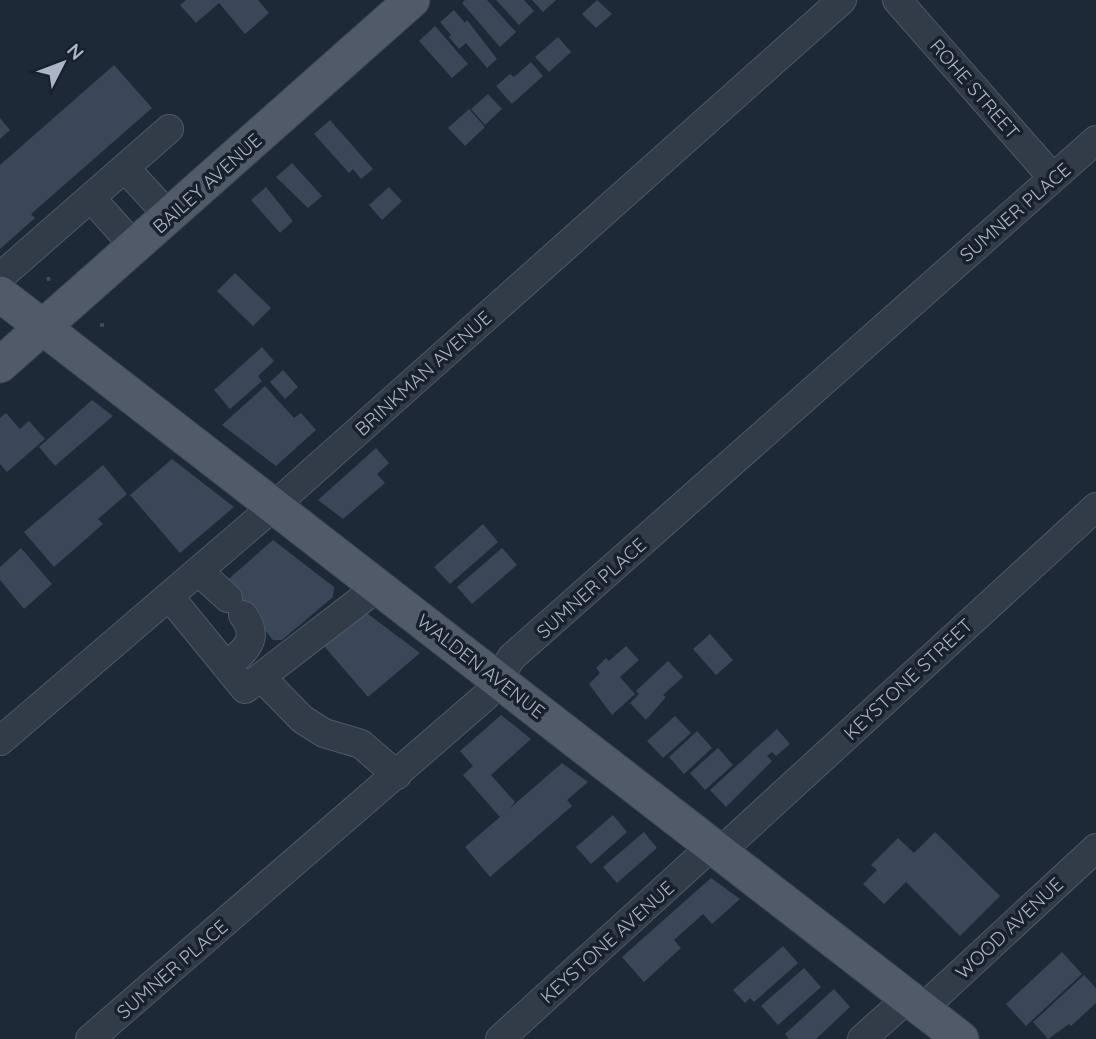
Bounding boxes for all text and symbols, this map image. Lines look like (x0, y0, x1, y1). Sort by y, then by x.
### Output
north arrow (28, 28, 98, 98)
street label: ROHE STREET (925, 34, 1025, 144)
text: N (62, 38, 89, 65)
street label: BAILEY AVENUE (148, 128, 266, 238)
street label: SUMNER PLACE (955, 157, 1075, 267)
street label: BRINKMAN AVENUE (350, 305, 496, 441)
street label: SUMNER PLACE (531, 532, 651, 644)
street label: WALDEN AVENUE (412, 609, 550, 723)
street label: KEYSTONE STREET (838, 613, 978, 745)
street label: WOOD AVENUE (950, 872, 1068, 984)
street label: KEYSTONE AVENUE (535, 876, 679, 1008)
street label: SUMNER PLACE (112, 914, 232, 1024)

